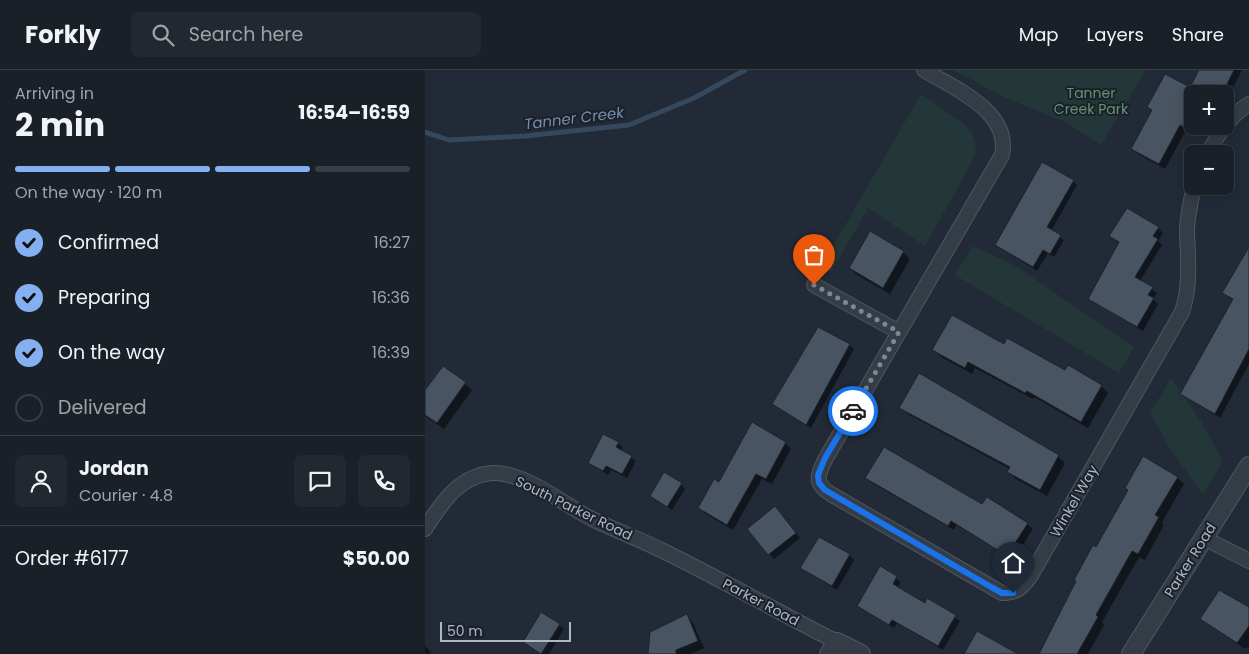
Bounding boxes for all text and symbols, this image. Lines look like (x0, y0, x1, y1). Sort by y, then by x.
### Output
search box (131, 12, 481, 57)
text: Forkly (25, 18, 101, 51)
icon: search (149, 21, 177, 49)
text: Search here (189, 21, 303, 48)
text: Map (1019, 22, 1059, 47)
text: Layers (1087, 22, 1144, 47)
text: Share (1172, 22, 1224, 47)
text: Arriving in (15, 82, 94, 105)
park label: Tanner Creek Park (1054, 83, 1129, 119)
map controls (1184, 85, 1234, 195)
button: + (1184, 85, 1234, 135)
text: 16:54–16:59 (298, 99, 410, 126)
water label: Tanner Creek (523, 101, 626, 135)
text: 2 min (15, 102, 105, 147)
button: − (1184, 145, 1234, 195)
text: On the way · 120 m (15, 181, 162, 204)
icon: check (15, 229, 43, 257)
text: Confirmed (58, 229, 159, 256)
text: 16:27 (373, 231, 410, 254)
pin (793, 234, 835, 285)
icon: bag (800, 241, 828, 269)
icon: check (15, 284, 43, 312)
text: Preparing (58, 284, 150, 311)
text: 16:36 (372, 286, 410, 309)
icon: check (15, 339, 43, 367)
text: On the way (58, 339, 165, 366)
text: 16:39 (372, 341, 410, 364)
courier (828, 386, 878, 436)
text: Delivered (58, 394, 147, 421)
icon: car (839, 397, 867, 425)
button: person (15, 455, 67, 507)
text: Jordan (79, 455, 149, 482)
button: chat (294, 455, 346, 507)
button: phone (358, 455, 410, 507)
street label: Winkel Way (1045, 461, 1103, 541)
street label: South Parker Road (512, 471, 636, 545)
text: Courier · 4.8 (79, 484, 173, 507)
street label: Parker Road (1159, 519, 1221, 601)
pin (992, 542, 1034, 593)
text: Order #6177 (15, 545, 129, 572)
text: $50.00 (343, 545, 410, 572)
icon: home (999, 549, 1027, 577)
street label: Parker Road (719, 573, 803, 631)
scale bar (440, 619, 571, 642)
text: 50 m (447, 621, 483, 641)

